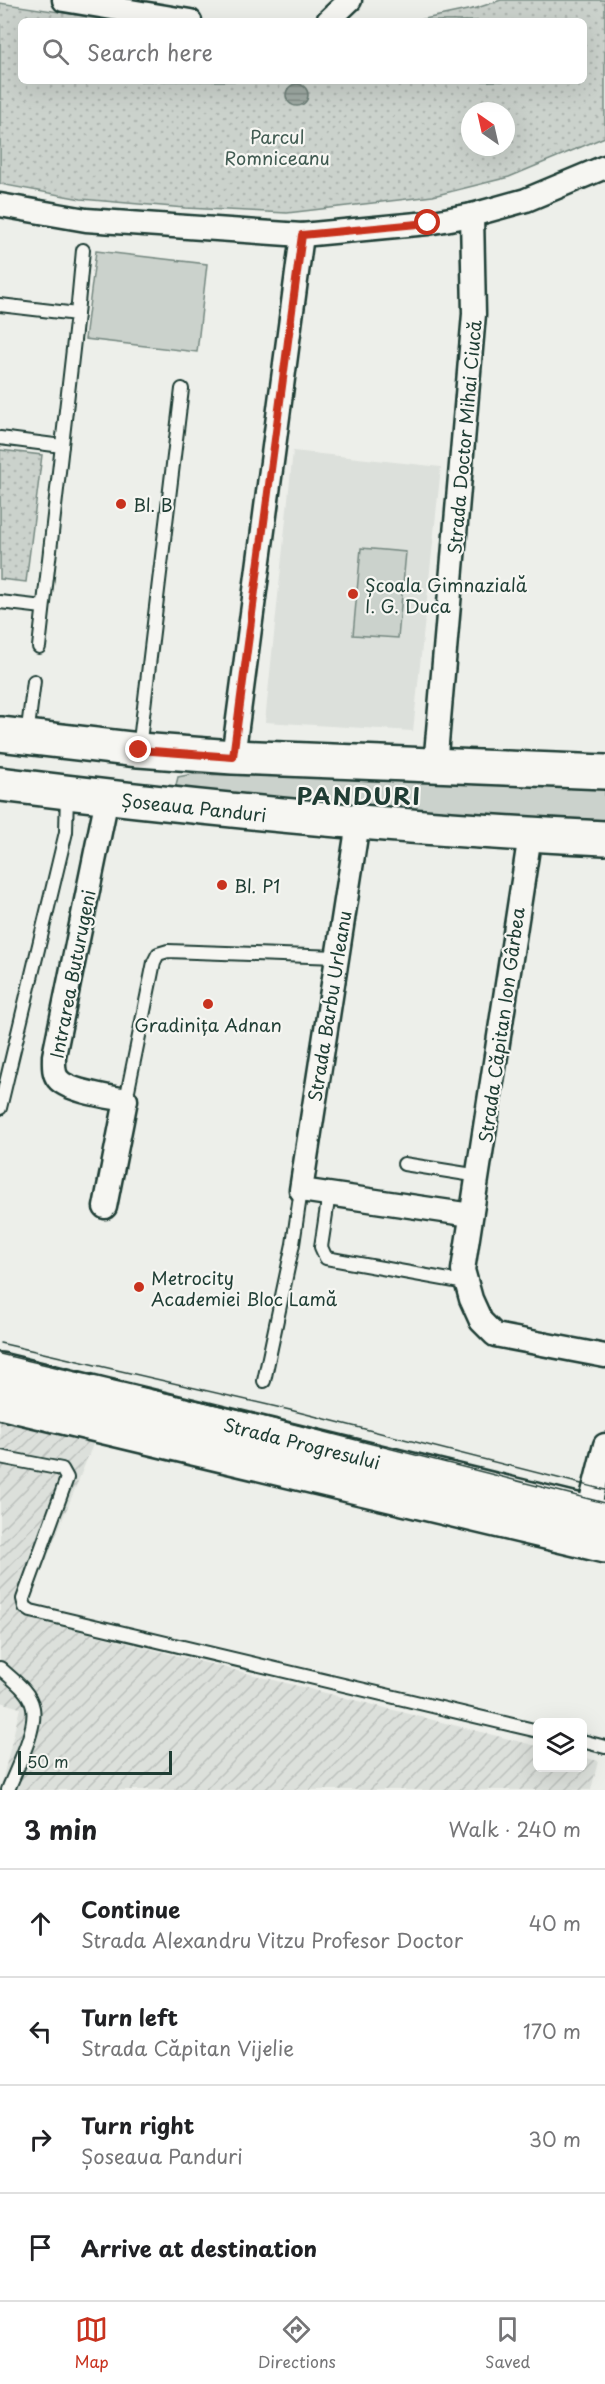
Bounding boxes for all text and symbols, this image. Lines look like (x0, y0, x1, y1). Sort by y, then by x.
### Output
search box (18, 18, 587, 84)
icon: search (39, 35, 72, 68)
text: Search here (87, 35, 213, 68)
north arrow (461, 102, 515, 156)
park label: Parcul Romniceanu (224, 123, 330, 171)
route start (414, 209, 440, 235)
street label: Strada Doctor Mihai Ciucă (440, 318, 488, 555)
place label: Bl. B (133, 491, 173, 518)
marker: Bl. B (114, 497, 128, 511)
place label: Școala Gimnazială I. G. Duca (365, 571, 528, 619)
marker: Școala Gimnazială I. G. Duca (346, 587, 360, 601)
route end (125, 736, 151, 762)
district label: PANDURI (296, 777, 422, 813)
street label: Șoseaua Panduri (120, 786, 268, 828)
place label: Bl. P1 (234, 872, 280, 899)
marker: Bl. P1 (215, 878, 229, 892)
street label: Intrarea Buturugeni (42, 887, 102, 1061)
street label: Strada Căpitan Ion Gârbea (471, 905, 531, 1145)
street label: Strada Barbu Urleanu (301, 909, 357, 1103)
marker: Gradinița Adnan (201, 997, 215, 1011)
place label: Gradinița Adnan (134, 1011, 282, 1038)
place label: Metrocity Academiei Bloc Lamă (151, 1264, 338, 1312)
marker: Metrocity Academiei Bloc Lamă (132, 1280, 146, 1294)
street label: Strada Progresului (221, 1410, 383, 1476)
map controls (533, 1718, 587, 1772)
button: layers (533, 1718, 587, 1772)
scale bar (18, 1748, 172, 1776)
text: 50 m (27, 1749, 68, 1773)
text: 3 min (24, 1810, 97, 1849)
text: Walk · 240 m (448, 1814, 581, 1844)
text: Continue (81, 1892, 180, 1925)
icon: ahead (24, 1907, 57, 1940)
text: 40 m (529, 1908, 581, 1938)
text: Strada Alexandru Vitzu Profesor Doctor (81, 1925, 463, 1955)
text: Turn left (81, 2000, 178, 2033)
icon: left (24, 2015, 57, 2048)
text: 170 m (523, 2016, 581, 2046)
text: Strada Căpitan Vijelie (81, 2033, 294, 2063)
text: Turn right (81, 2108, 194, 2141)
icon: right (24, 2123, 57, 2156)
text: 30 m (528, 2124, 581, 2154)
text: Șoseaua Panduri (81, 2141, 243, 2171)
icon: arrive (24, 2231, 57, 2264)
text: Arrive at destination (81, 2231, 317, 2264)
tab: Map (75, 2313, 109, 2373)
tab: Directions (258, 2313, 336, 2373)
tab: Saved (485, 2313, 530, 2373)

